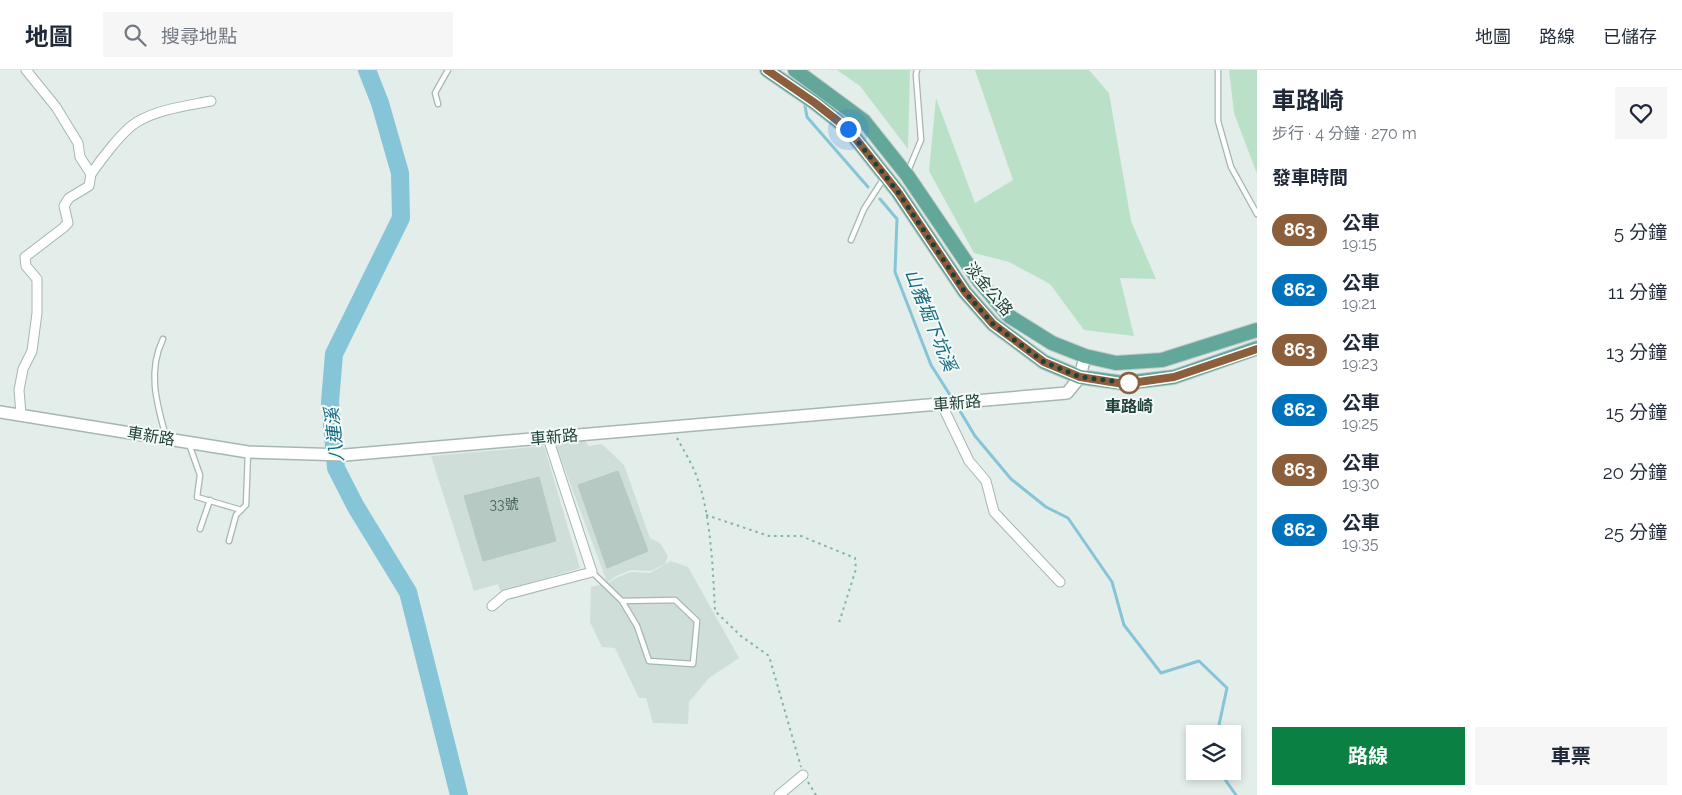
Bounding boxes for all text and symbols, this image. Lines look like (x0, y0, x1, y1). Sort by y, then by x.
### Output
search box (103, 12, 453, 57)
icon: search (121, 21, 149, 49)
text: 地圖 (25, 22, 73, 51)
text: 搜尋地點 (161, 25, 237, 47)
text: 地圖 (1475, 26, 1511, 47)
text: 路線 (1539, 26, 1575, 47)
text: 已儲存 (1603, 26, 1657, 47)
text: 車路崎 (1272, 86, 1344, 115)
button: heart (1615, 87, 1667, 139)
your location (836, 117, 861, 142)
text: 步行 · 4 分鐘 · 270 m (1272, 124, 1417, 143)
text: 發車時間 (1272, 166, 1348, 188)
text: 公車 (1342, 211, 1380, 233)
text: 863 (1284, 219, 1315, 240)
text: 5 分鐘 (1614, 221, 1667, 243)
text: 19:15 (1342, 234, 1377, 253)
street label: 淡金公路 (961, 258, 1017, 320)
water label: 山豬堀下坑溪 (901, 266, 962, 377)
text: 公車 (1342, 271, 1380, 293)
text: 862 (1284, 279, 1315, 300)
text: 11 分鐘 (1608, 281, 1667, 303)
text: 19:21 (1342, 294, 1376, 313)
text: 公車 (1342, 331, 1380, 353)
text: 863 (1284, 339, 1315, 360)
text: 13 分鐘 (1606, 341, 1667, 363)
text: 19:23 (1342, 354, 1378, 373)
marker: 車路崎 (1118, 372, 1140, 394)
street label: 車新路 (932, 391, 982, 415)
text: 公車 (1342, 391, 1380, 413)
place label: 車路崎 (1105, 397, 1153, 416)
text: 862 (1284, 399, 1315, 420)
text: 15 分鐘 (1606, 401, 1667, 423)
water label: 八連溪 (320, 404, 347, 463)
text: 19:25 (1342, 414, 1378, 433)
street label: 車新路 (126, 423, 176, 449)
street label: 車新路 (529, 425, 579, 449)
text: 公車 (1342, 451, 1380, 473)
text: 863 (1284, 459, 1315, 480)
text: 20 分鐘 (1603, 461, 1667, 483)
text: 19:30 (1342, 474, 1380, 493)
house number: 33號 (490, 496, 518, 512)
text: 公車 (1342, 511, 1380, 533)
text: 862 (1284, 519, 1315, 540)
text: 25 分鐘 (1604, 521, 1667, 543)
text: 19:35 (1342, 534, 1379, 553)
map controls (1186, 725, 1241, 780)
button: layers (1186, 725, 1241, 780)
button: 路線 (1272, 727, 1465, 785)
button: 車票 (1475, 727, 1667, 785)

